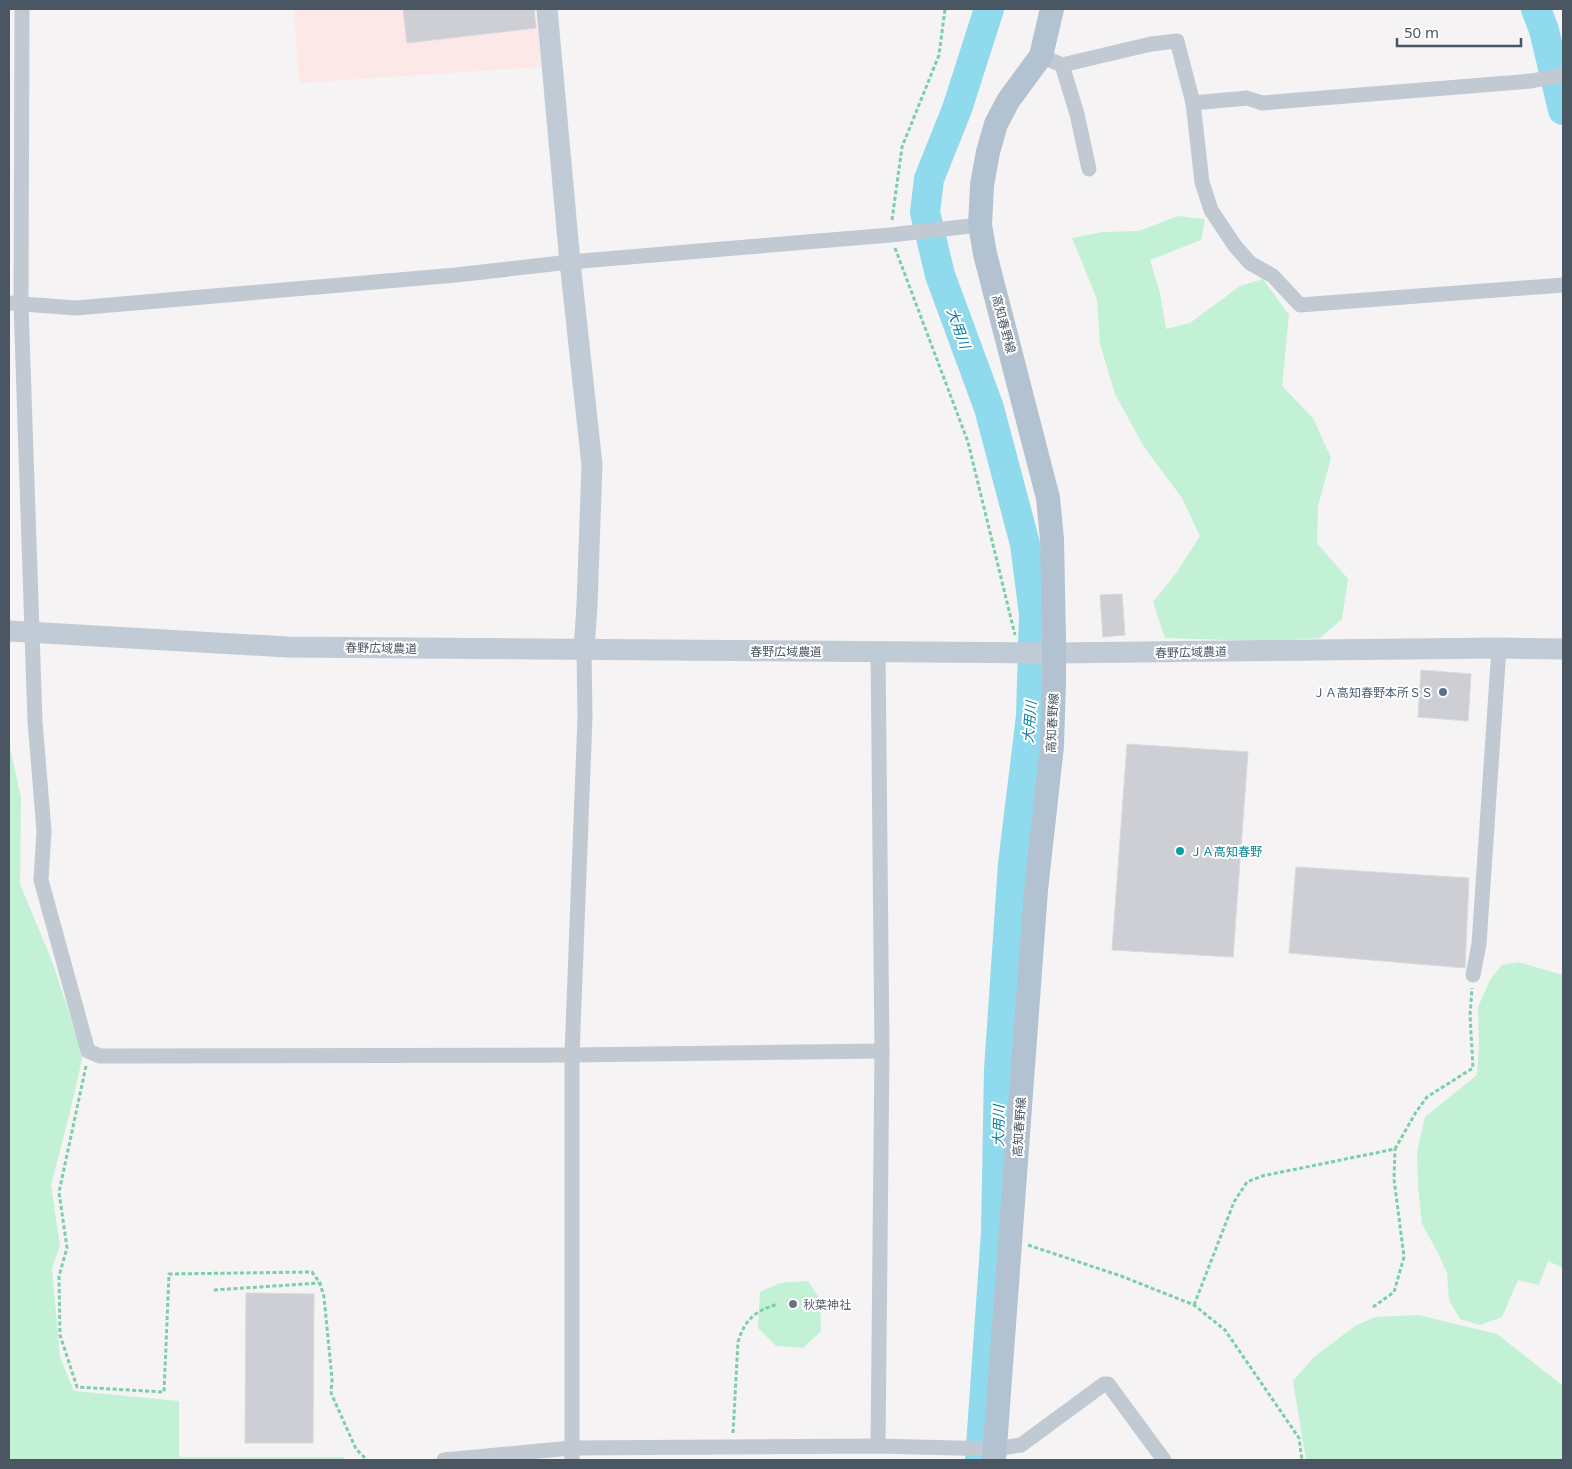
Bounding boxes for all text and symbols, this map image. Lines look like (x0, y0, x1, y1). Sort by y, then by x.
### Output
scale bar (1397, 15, 1521, 47)
text: 50 m (1404, 22, 1439, 42)
street label: 高知春野線 (988, 293, 1020, 355)
water label: 大用川 (943, 305, 976, 353)
street label: 春野広域農道 (345, 639, 417, 657)
street label: 春野広域農道 (750, 643, 822, 660)
street label: 春野広域農道 (1155, 643, 1227, 661)
place label: ＪＡ高知春野本所ＳＳ (1313, 684, 1433, 701)
marker: ＪＡ高知春野本所ＳＳ (1437, 686, 1449, 698)
street label: 高知春野線 (1042, 693, 1062, 753)
water label: 大用川 (1018, 698, 1040, 744)
place label: ＪＡ高知春野 (1190, 843, 1262, 860)
marker: ＪＡ高知春野 (1174, 845, 1186, 857)
street label: 高知春野線 (1008, 1096, 1030, 1158)
water label: 大用川 (988, 1103, 1008, 1147)
place label: 秋葉神社 (803, 1296, 851, 1313)
marker: 秋葉神社 (787, 1298, 799, 1310)

